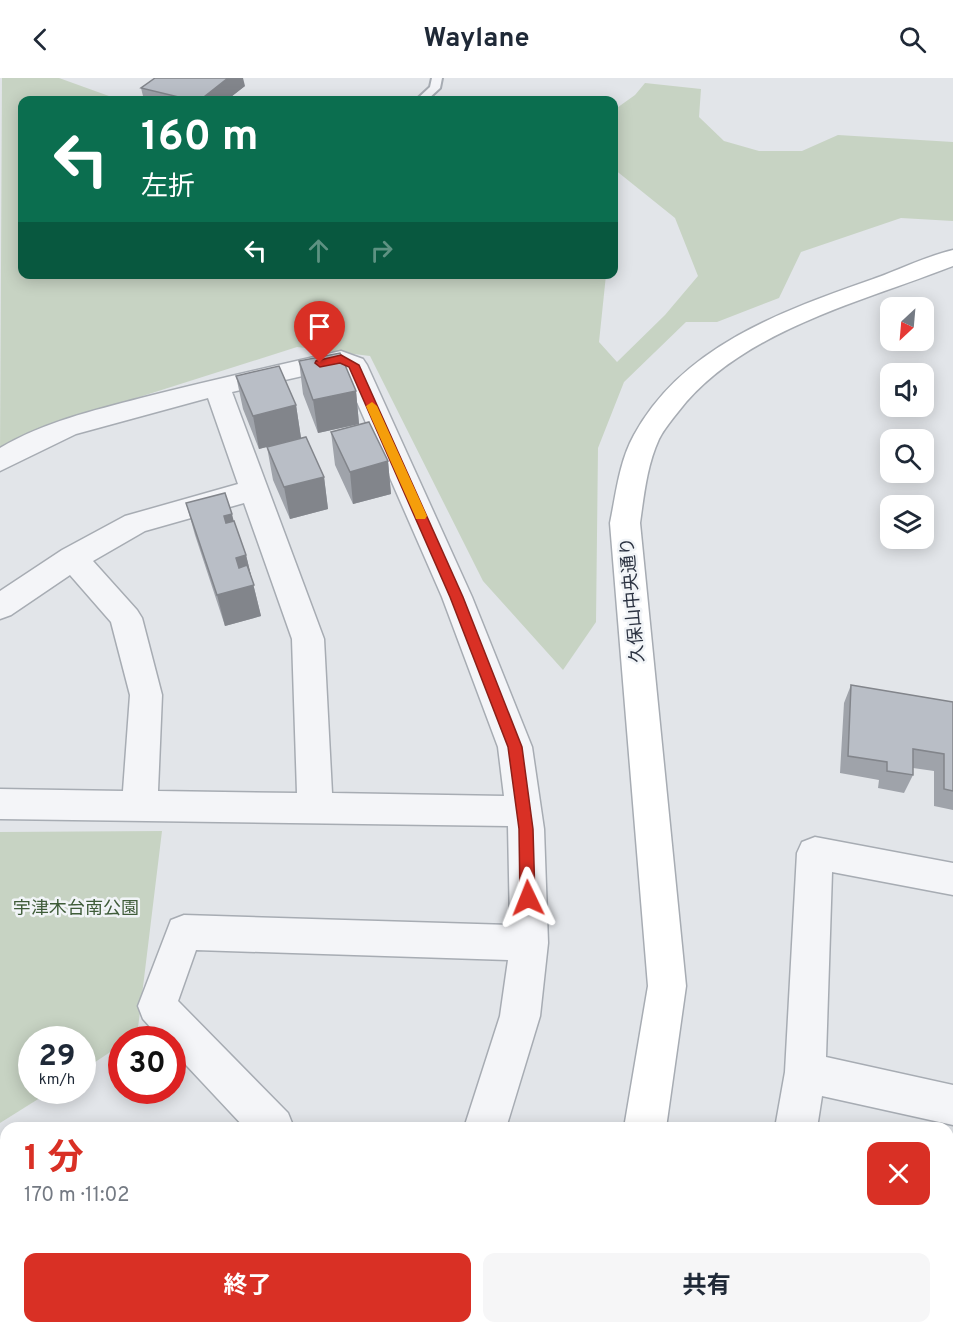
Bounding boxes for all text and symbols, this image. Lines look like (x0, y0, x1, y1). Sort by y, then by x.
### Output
text: Waylane (423, 22, 530, 56)
icon: back (24, 23, 57, 56)
icon: search (896, 23, 929, 56)
text: 160 m (141, 112, 259, 165)
icon: left (42, 120, 120, 198)
text: 左折 (141, 171, 195, 205)
icon: left (239, 234, 272, 267)
icon: ahead (302, 234, 335, 267)
icon: right (365, 234, 398, 267)
north arrow (880, 297, 934, 351)
map controls (880, 297, 934, 549)
pin (294, 301, 345, 363)
icon: arrive (303, 310, 336, 343)
button: sound (880, 363, 934, 417)
button: search (880, 429, 934, 483)
button: layers (880, 495, 934, 549)
street label: 久保山中央通り (617, 536, 650, 664)
position arrow (496, 866, 560, 930)
park label: 宇津木台南公園 (13, 898, 139, 921)
speed limit sign: 30 (108, 1026, 186, 1104)
text: 29 (39, 1039, 75, 1076)
text: km/h (39, 1071, 75, 1090)
text: 1 分 (24, 1137, 83, 1183)
button: close (867, 1142, 930, 1205)
text: 170 m · 11:02 (24, 1183, 130, 1209)
button: 終了 (24, 1253, 471, 1322)
button: 共有 (483, 1253, 930, 1322)

